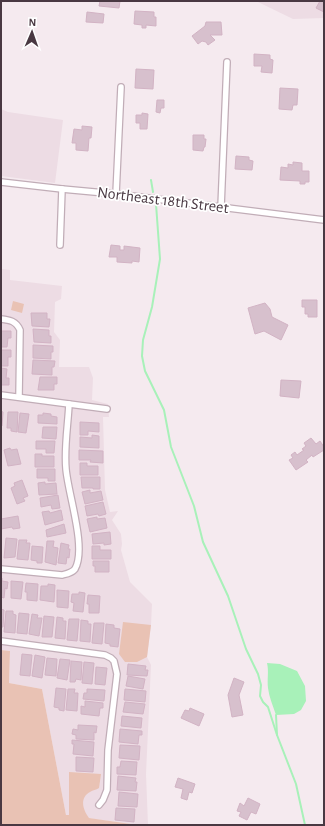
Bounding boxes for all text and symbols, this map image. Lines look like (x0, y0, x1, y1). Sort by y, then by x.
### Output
north arrow (12, 12, 52, 52)
text: N (28, 17, 36, 28)
street label: Northeast 18th Street (96, 184, 230, 216)

